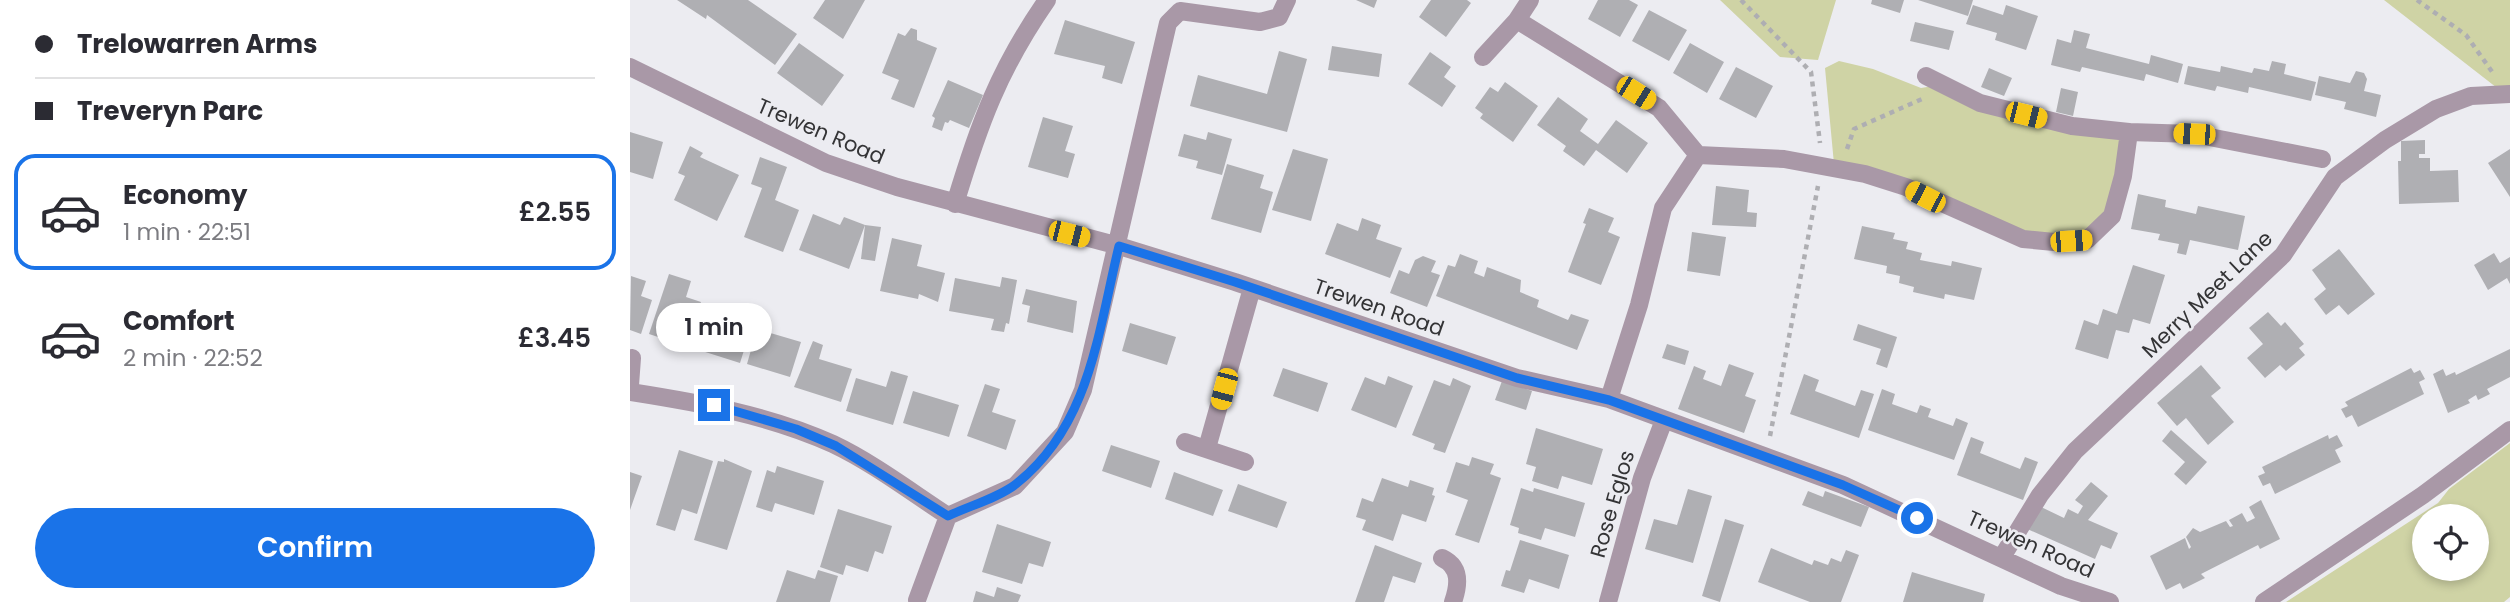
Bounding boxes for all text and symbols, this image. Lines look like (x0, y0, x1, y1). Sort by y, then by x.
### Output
text: Trelowarren Arms (77, 26, 318, 62)
car (1613, 73, 1660, 113)
street label: Trewen Road (753, 91, 889, 171)
text: Treveryn Parc (77, 93, 263, 129)
car (2004, 100, 2049, 130)
car (2173, 123, 2216, 145)
text: Economy (123, 177, 247, 213)
car (1902, 178, 1949, 216)
icon: car (39, 181, 102, 244)
text: £2.55 (519, 194, 591, 230)
text: 1 min · 22:51 (123, 216, 251, 248)
car (1047, 219, 1092, 249)
street label: Merry Meet Lane (2135, 224, 2279, 364)
car (2050, 229, 2093, 253)
street label: Trewen Road (1310, 271, 1448, 343)
text: Comfort (123, 303, 235, 339)
callout: 1 min (656, 304, 772, 352)
icon: car (39, 307, 102, 370)
text: 1 min (684, 311, 744, 343)
text: £3.45 (518, 320, 591, 356)
text: 2 min · 22:52 (123, 342, 263, 374)
car (1209, 366, 1240, 412)
route end (698, 389, 730, 421)
street label: Rose Eglos (1583, 447, 1641, 561)
route start (1901, 502, 1933, 534)
street label: Trewen Road (1963, 503, 2099, 585)
map controls (2412, 504, 2489, 581)
button: locate (2412, 504, 2489, 581)
button: Confirm (35, 508, 595, 588)

